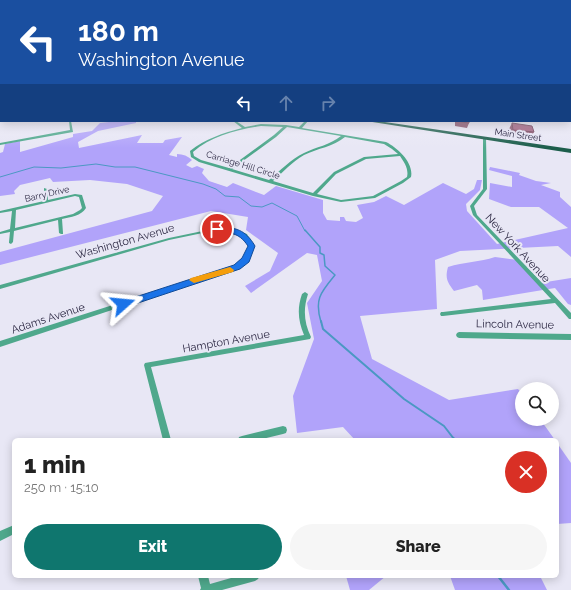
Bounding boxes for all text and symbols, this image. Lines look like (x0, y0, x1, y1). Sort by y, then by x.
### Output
text: 180 m (78, 15, 159, 48)
icon: left (12, 16, 64, 68)
text: Washington Avenue (78, 49, 245, 70)
icon: left (233, 92, 255, 114)
icon: ahead (275, 92, 297, 114)
icon: right (317, 92, 339, 114)
street label: Main Street (494, 127, 542, 143)
street label: Carriage Hill Circle (205, 149, 282, 181)
street label: Barry Drive (24, 184, 71, 204)
street label: New York Avenue (482, 211, 553, 286)
pin (200, 212, 234, 246)
icon: arrive (206, 218, 228, 240)
street label: Washington Avenue (74, 221, 176, 262)
position arrow (102, 283, 144, 325)
street label: Adams Avenue (10, 300, 87, 336)
street label: Lincoln Avenue (476, 317, 555, 332)
street label: Hampton Avenue (181, 327, 271, 356)
map controls (515, 382, 559, 426)
button: search (515, 382, 559, 426)
text: 1 min (24, 450, 86, 479)
button: close (505, 451, 547, 493)
text: 250 m · 15:10 (24, 480, 99, 495)
button: Exit (24, 524, 282, 570)
button: Share (290, 524, 547, 570)

